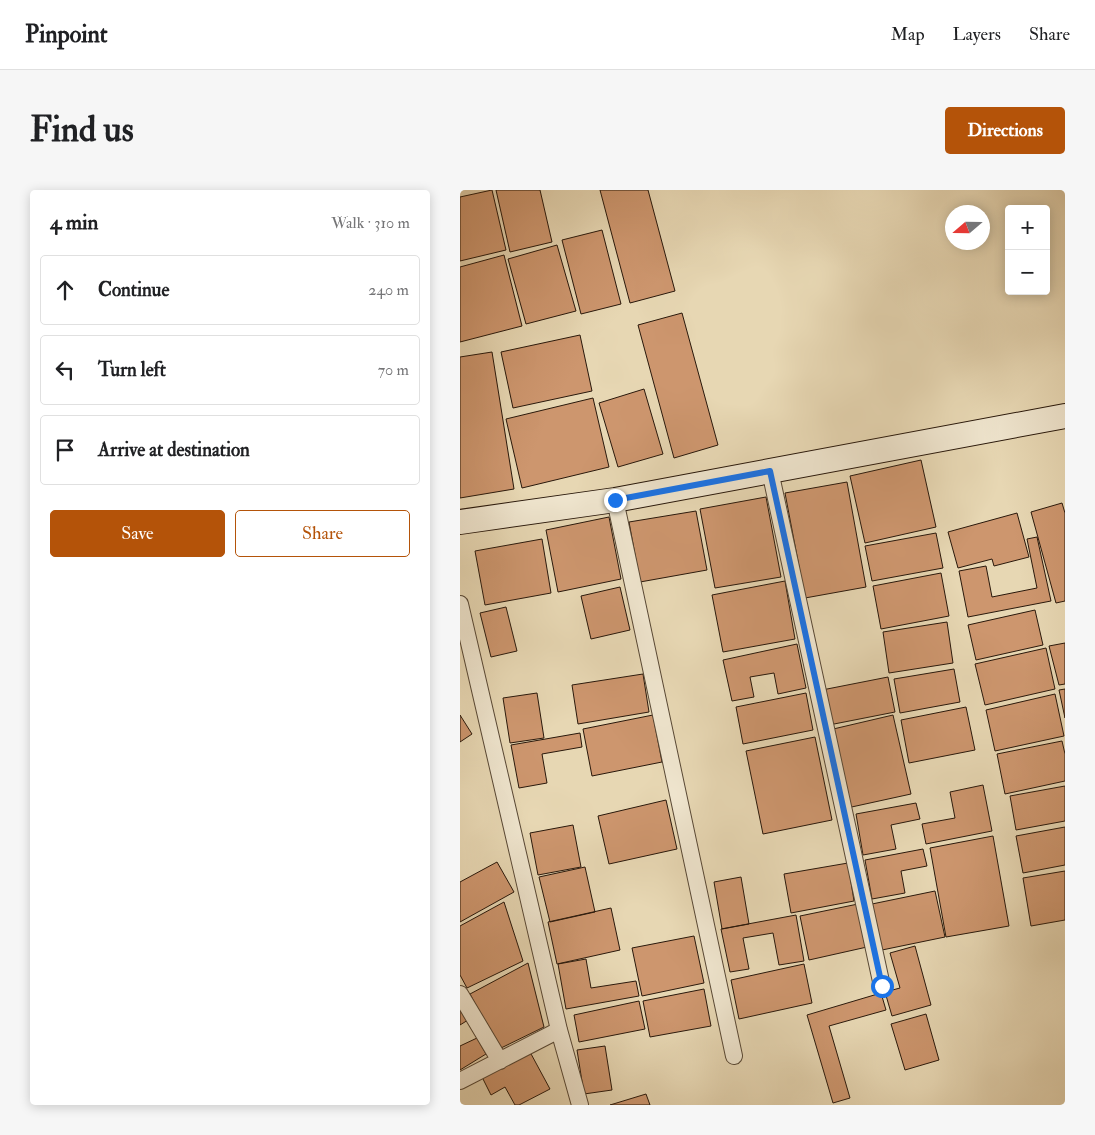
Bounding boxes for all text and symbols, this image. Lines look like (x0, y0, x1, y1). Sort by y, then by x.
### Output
text: Pinpoint (25, 19, 108, 50)
text: Map (891, 23, 925, 46)
text: Layers (953, 23, 1001, 46)
text: Share (1029, 23, 1070, 46)
button: Directions (945, 107, 1065, 154)
text: Find us (30, 108, 134, 152)
north arrow (945, 205, 990, 250)
map controls (1005, 205, 1050, 295)
button: + (1005, 205, 1050, 250)
text: 4 min (50, 209, 98, 236)
text: Walk · 310 m (331, 213, 410, 233)
button: − (1005, 250, 1050, 295)
icon: ahead (51, 276, 79, 304)
text: Continue (98, 278, 169, 302)
text: 240 m (368, 280, 409, 300)
icon: left (51, 356, 79, 384)
text: Turn left (98, 358, 166, 382)
text: 70 m (378, 360, 409, 380)
icon: arrive (51, 436, 79, 464)
text: Arrive at destination (98, 438, 250, 462)
route end (604, 489, 627, 512)
button: Save (50, 510, 225, 557)
button: Share (235, 510, 410, 557)
route start (871, 975, 894, 998)

